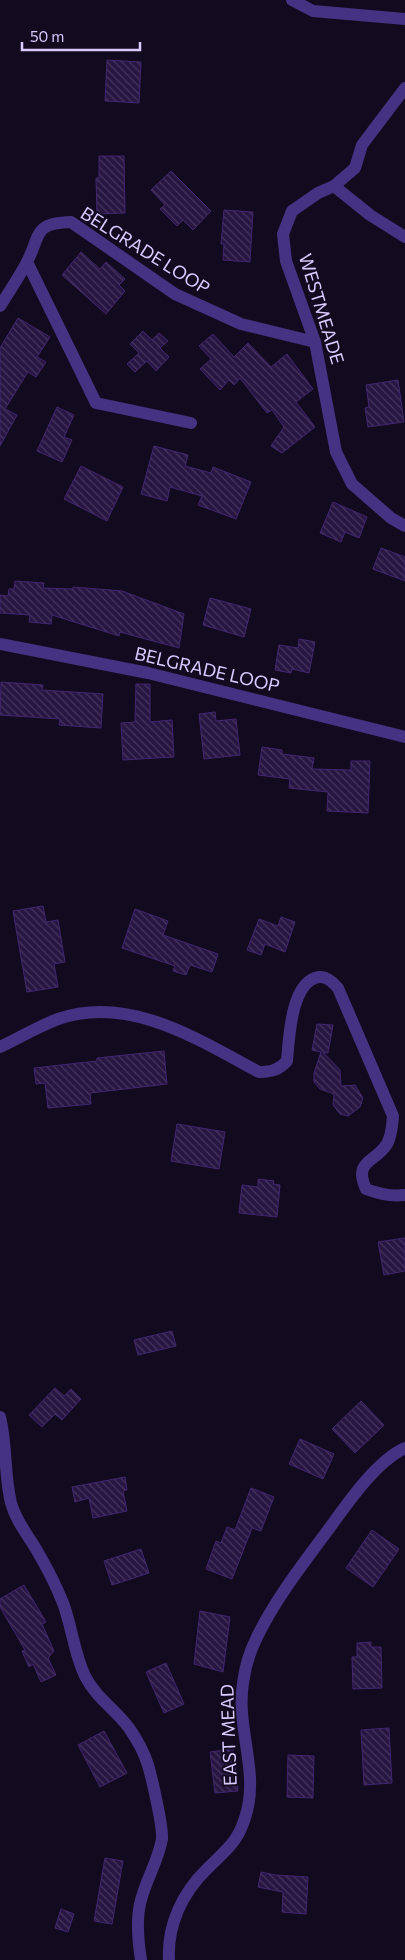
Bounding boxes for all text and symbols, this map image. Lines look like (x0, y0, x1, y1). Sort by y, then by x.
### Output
scale bar (22, 20, 140, 52)
text: 50 m (30, 27, 64, 45)
street label: BELGRADE LOOP (77, 202, 214, 299)
street label: WESTMEADE (295, 251, 349, 367)
street label: BELGRADE LOOP (133, 642, 282, 696)
street label: EAST MEAD (215, 1684, 241, 1786)

